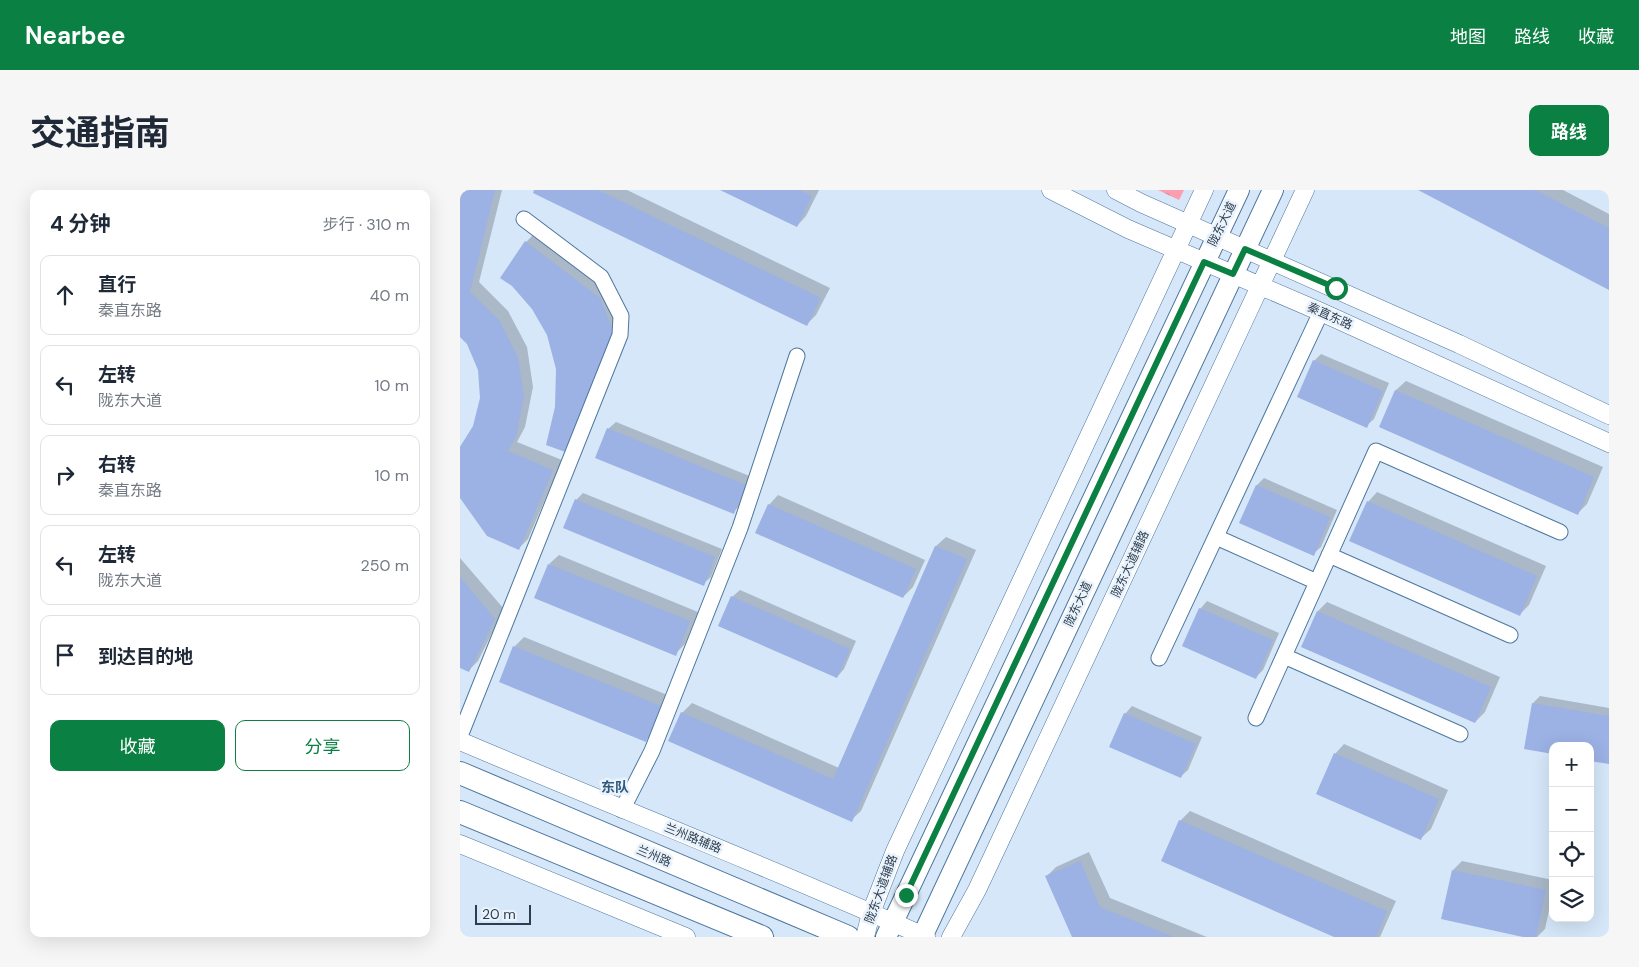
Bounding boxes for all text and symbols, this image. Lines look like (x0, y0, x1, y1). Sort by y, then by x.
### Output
text: Nearbee (25, 20, 125, 51)
text: 地图 (1450, 25, 1486, 49)
text: 路线 (1514, 25, 1550, 49)
text: 收藏 (1578, 25, 1614, 49)
button: 路线 (1529, 105, 1609, 156)
text: 交通指南 (30, 110, 170, 156)
street label: 陇东大道 (1204, 199, 1240, 249)
text: 4 分钟 (50, 210, 111, 238)
text: 步行 · 310 m (323, 214, 410, 235)
text: 直行 (98, 272, 136, 297)
route start (1325, 277, 1348, 300)
icon: ahead (51, 281, 79, 309)
text: 40 m (370, 285, 409, 306)
street label: 秦直东路 (1305, 299, 1355, 333)
text: 秦直东路 (98, 300, 162, 321)
text: 左转 (98, 362, 136, 387)
icon: left (51, 371, 79, 399)
text: 10 m (375, 375, 409, 396)
text: 陇东大道 (98, 390, 162, 411)
text: 右转 (98, 452, 136, 477)
icon: right (51, 461, 79, 489)
text: 10 m (375, 465, 409, 486)
text: 秦直东路 (98, 480, 162, 501)
street label: 陇东大道辅路 (1108, 528, 1152, 600)
text: 左转 (98, 542, 136, 567)
icon: left (51, 551, 79, 579)
text: 250 m (361, 555, 409, 576)
text: 陇东大道 (98, 570, 162, 591)
street label: 陇东大道 (1061, 579, 1095, 629)
icon: arrive (51, 641, 79, 669)
text: 到达目的地 (98, 644, 193, 669)
button: 收藏 (50, 720, 225, 771)
button: 分享 (235, 720, 410, 771)
map controls (1549, 742, 1594, 922)
button: + (1549, 742, 1594, 787)
district label: 东队 (601, 778, 629, 796)
button: − (1549, 787, 1594, 832)
street label: 兰州路辅路 (662, 819, 724, 857)
button: locate (1549, 832, 1594, 877)
street label: 兰州路 (634, 842, 674, 870)
street label: 陇东大道辅路 (861, 852, 901, 926)
button: layers (1549, 877, 1594, 922)
route end (895, 884, 918, 907)
scale bar (475, 902, 531, 925)
text: 20 m (482, 905, 516, 923)

